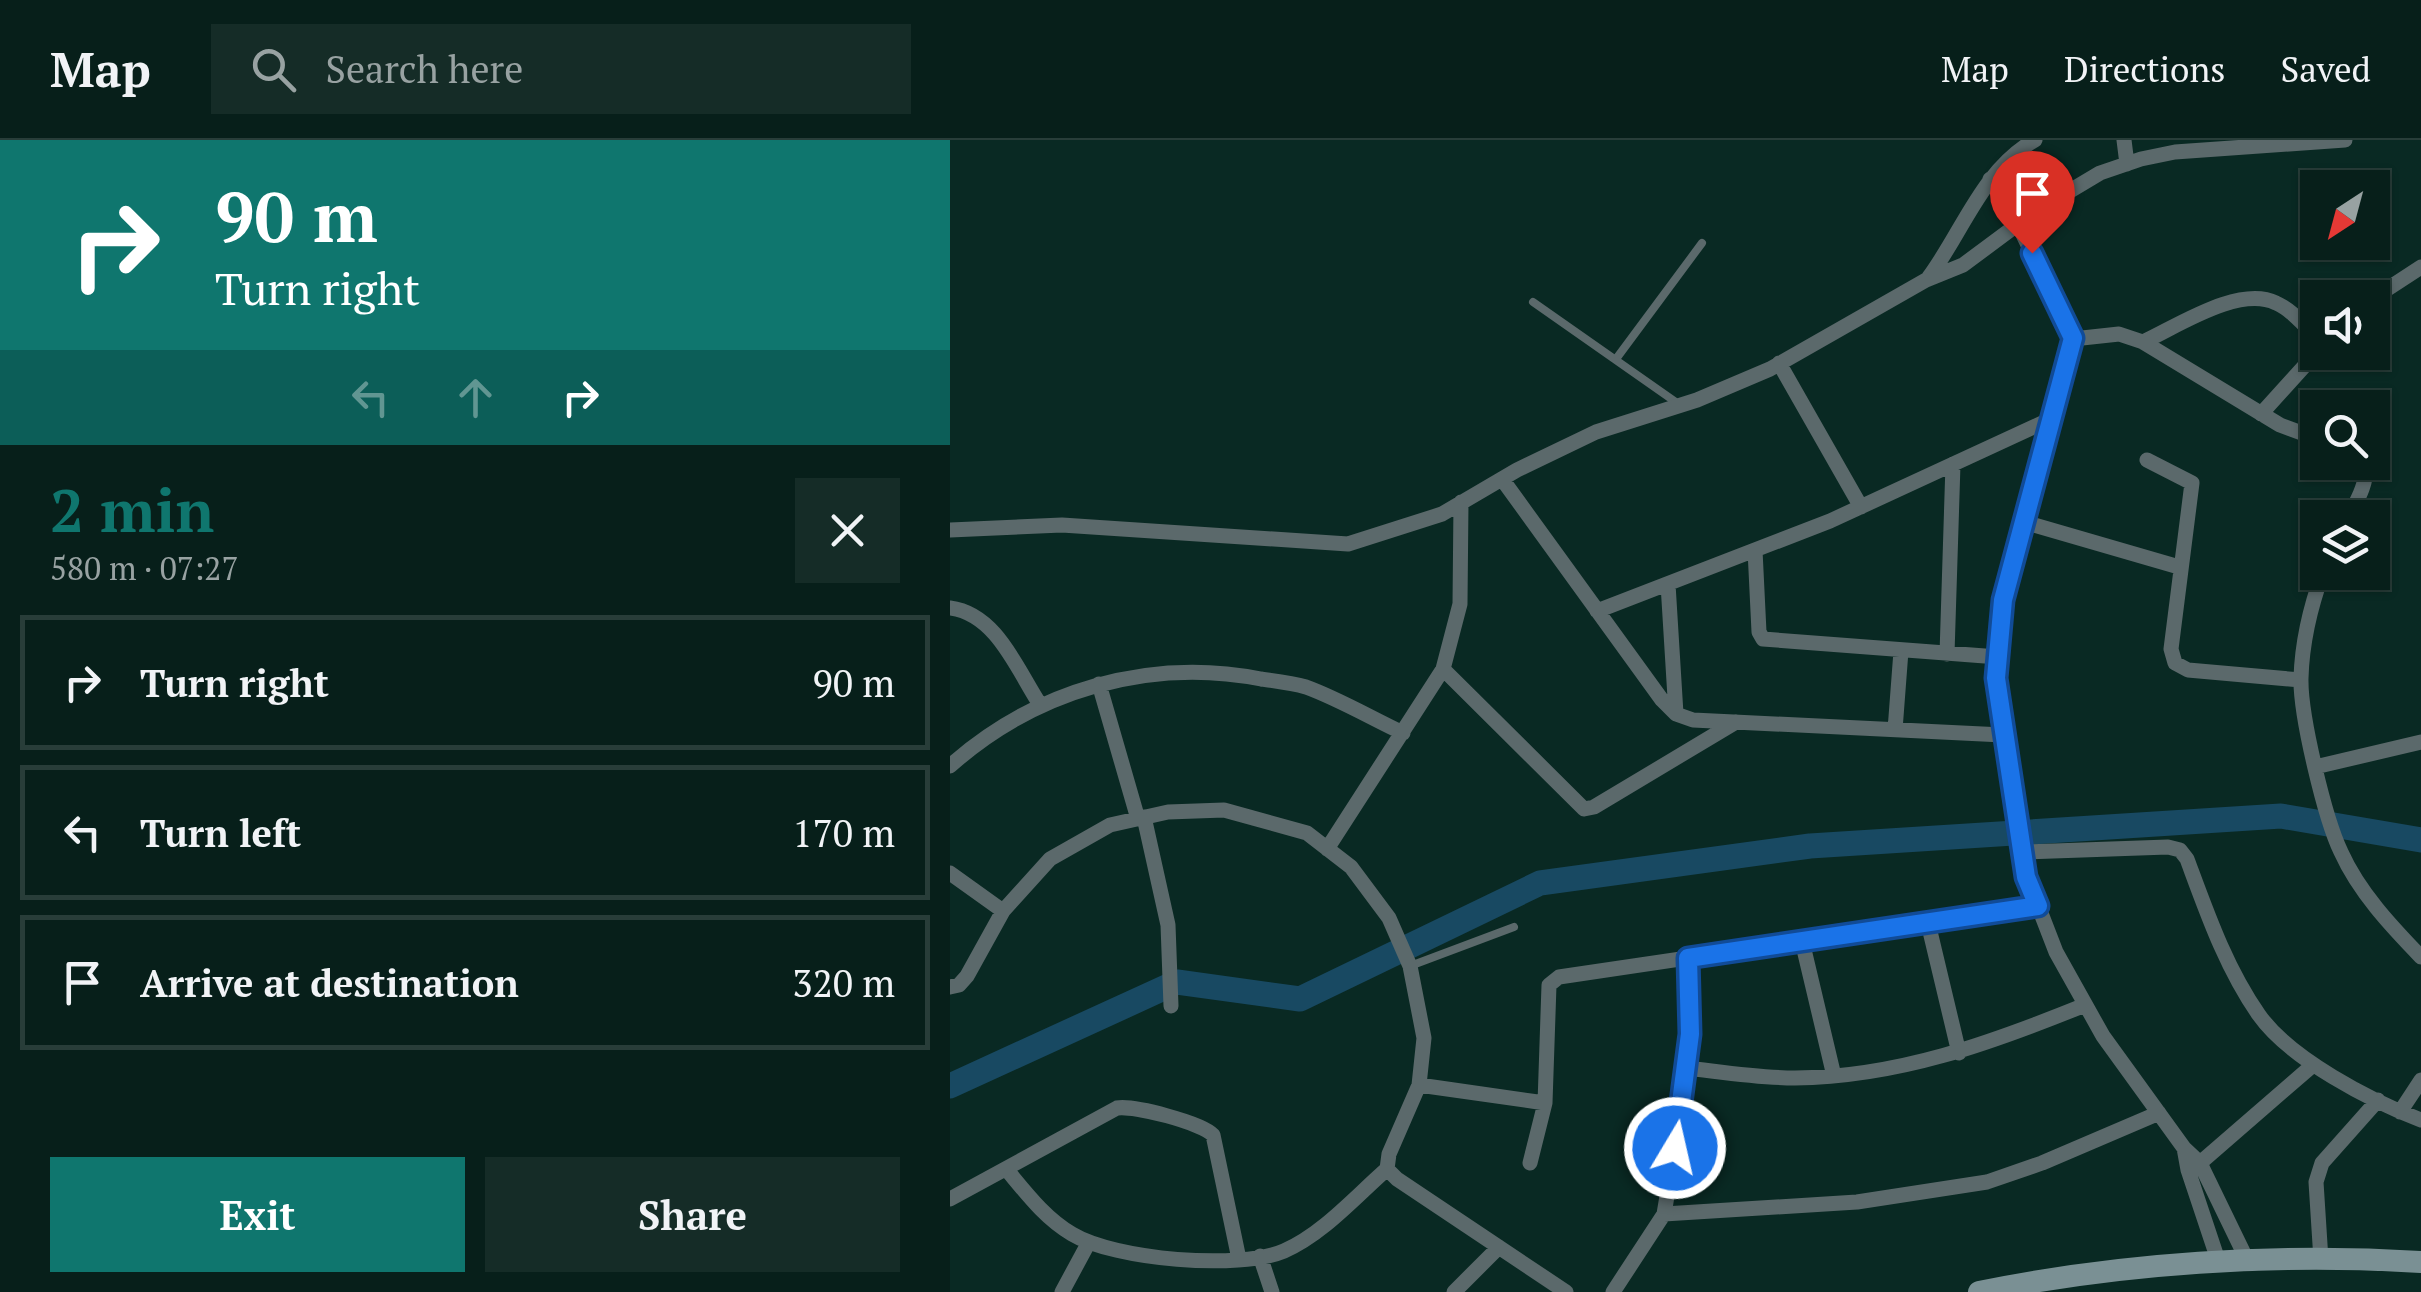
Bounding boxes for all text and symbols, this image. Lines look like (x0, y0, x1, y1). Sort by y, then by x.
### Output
search box (211, 24, 911, 114)
text: Map (50, 37, 151, 101)
icon: search (246, 42, 301, 97)
text: Search here (326, 44, 523, 94)
text: Map (1941, 46, 2009, 92)
text: Directions (2064, 46, 2225, 92)
text: Saved (2280, 46, 2371, 92)
pin (1990, 151, 2075, 254)
icon: arrive (2005, 166, 2060, 221)
text: 90 m (215, 169, 378, 262)
north arrow (2300, 170, 2390, 260)
map controls (2300, 170, 2390, 590)
icon: right (50, 180, 180, 310)
text: Turn right (215, 258, 420, 318)
button: sound (2300, 280, 2390, 370)
icon: left (343, 370, 398, 425)
icon: ahead (448, 370, 503, 425)
icon: right (553, 370, 608, 425)
button: search (2300, 390, 2390, 480)
text: 2 min (50, 470, 214, 549)
button: close (795, 478, 900, 583)
button: layers (2300, 500, 2390, 590)
text: 580 m · 07:27 (50, 547, 238, 589)
icon: right (55, 655, 110, 710)
text: Turn right (140, 658, 329, 708)
text: 90 m (812, 658, 895, 708)
icon: left (55, 805, 110, 860)
text: Turn left (140, 808, 301, 858)
text: 170 m (792, 808, 895, 858)
icon: arrive (55, 955, 110, 1010)
text: Arrive at destination (140, 958, 519, 1008)
text: 320 m (792, 958, 895, 1008)
position arrow (1623, 1096, 1727, 1200)
button: Exit (50, 1157, 465, 1272)
button: Share (485, 1157, 900, 1272)

